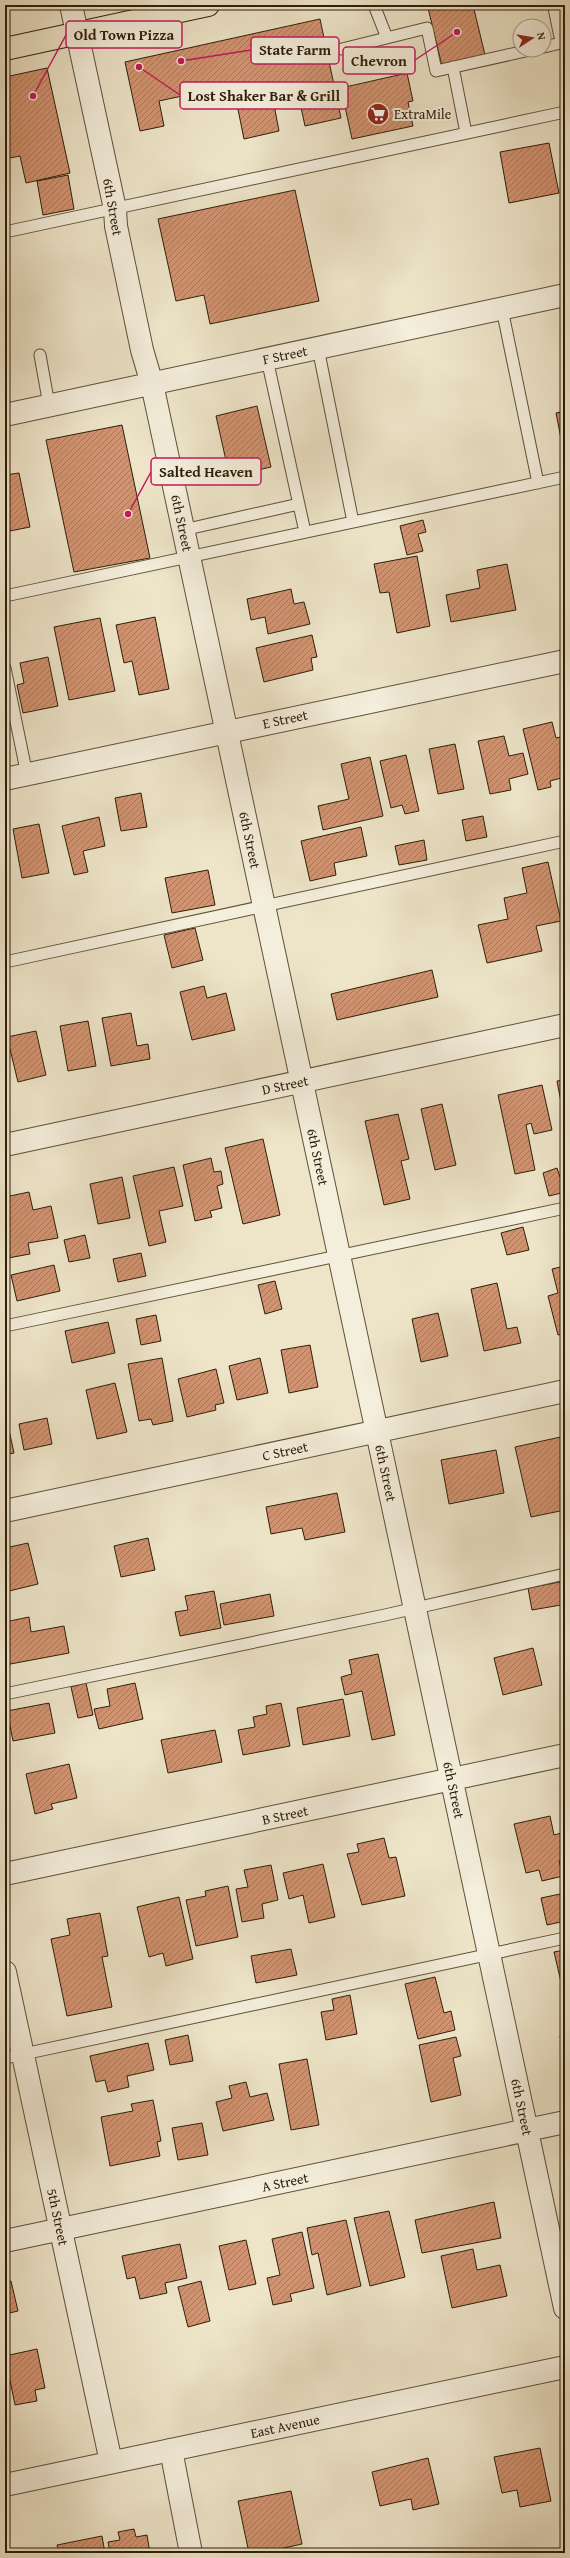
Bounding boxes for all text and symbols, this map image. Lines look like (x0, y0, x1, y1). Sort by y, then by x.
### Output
north arrow (512, 18, 552, 58)
callout: Old Town Pizza (66, 21, 182, 48)
text: Old Town Pizza (74, 24, 174, 45)
text: N (533, 31, 551, 42)
callout: State Farm (251, 37, 339, 64)
text: State Farm (259, 39, 331, 60)
callout: Chevron (343, 47, 415, 74)
text: Chevron (351, 50, 407, 71)
callout: Lost Shaker Bar & Grill (180, 82, 348, 109)
text: Lost Shaker Bar & Grill (188, 85, 341, 106)
supermarket icon: ExtraMile (365, 101, 391, 127)
place label: ExtraMile (394, 104, 452, 124)
street label: 6th Street (98, 177, 128, 237)
street label: F Street (261, 340, 309, 369)
callout: Salted Heaven (151, 458, 261, 485)
text: Salted Heaven (159, 461, 253, 482)
street label: 6th Street (166, 493, 198, 554)
street label: E Street (261, 704, 309, 734)
street label: 6th Street (234, 810, 266, 871)
street label: D Street (260, 1070, 310, 1100)
street label: 6th Street (302, 1127, 334, 1188)
street label: C Street (260, 1436, 310, 1466)
street label: 6th Street (370, 1443, 402, 1504)
street label: 6th Street (438, 1760, 470, 1821)
street label: B Street (260, 1800, 310, 1830)
street label: 6th Street (506, 2077, 538, 2138)
street label: A Street (260, 2167, 310, 2197)
street label: 5th Street (42, 2187, 74, 2248)
street label: East Avenue (249, 2409, 322, 2443)

